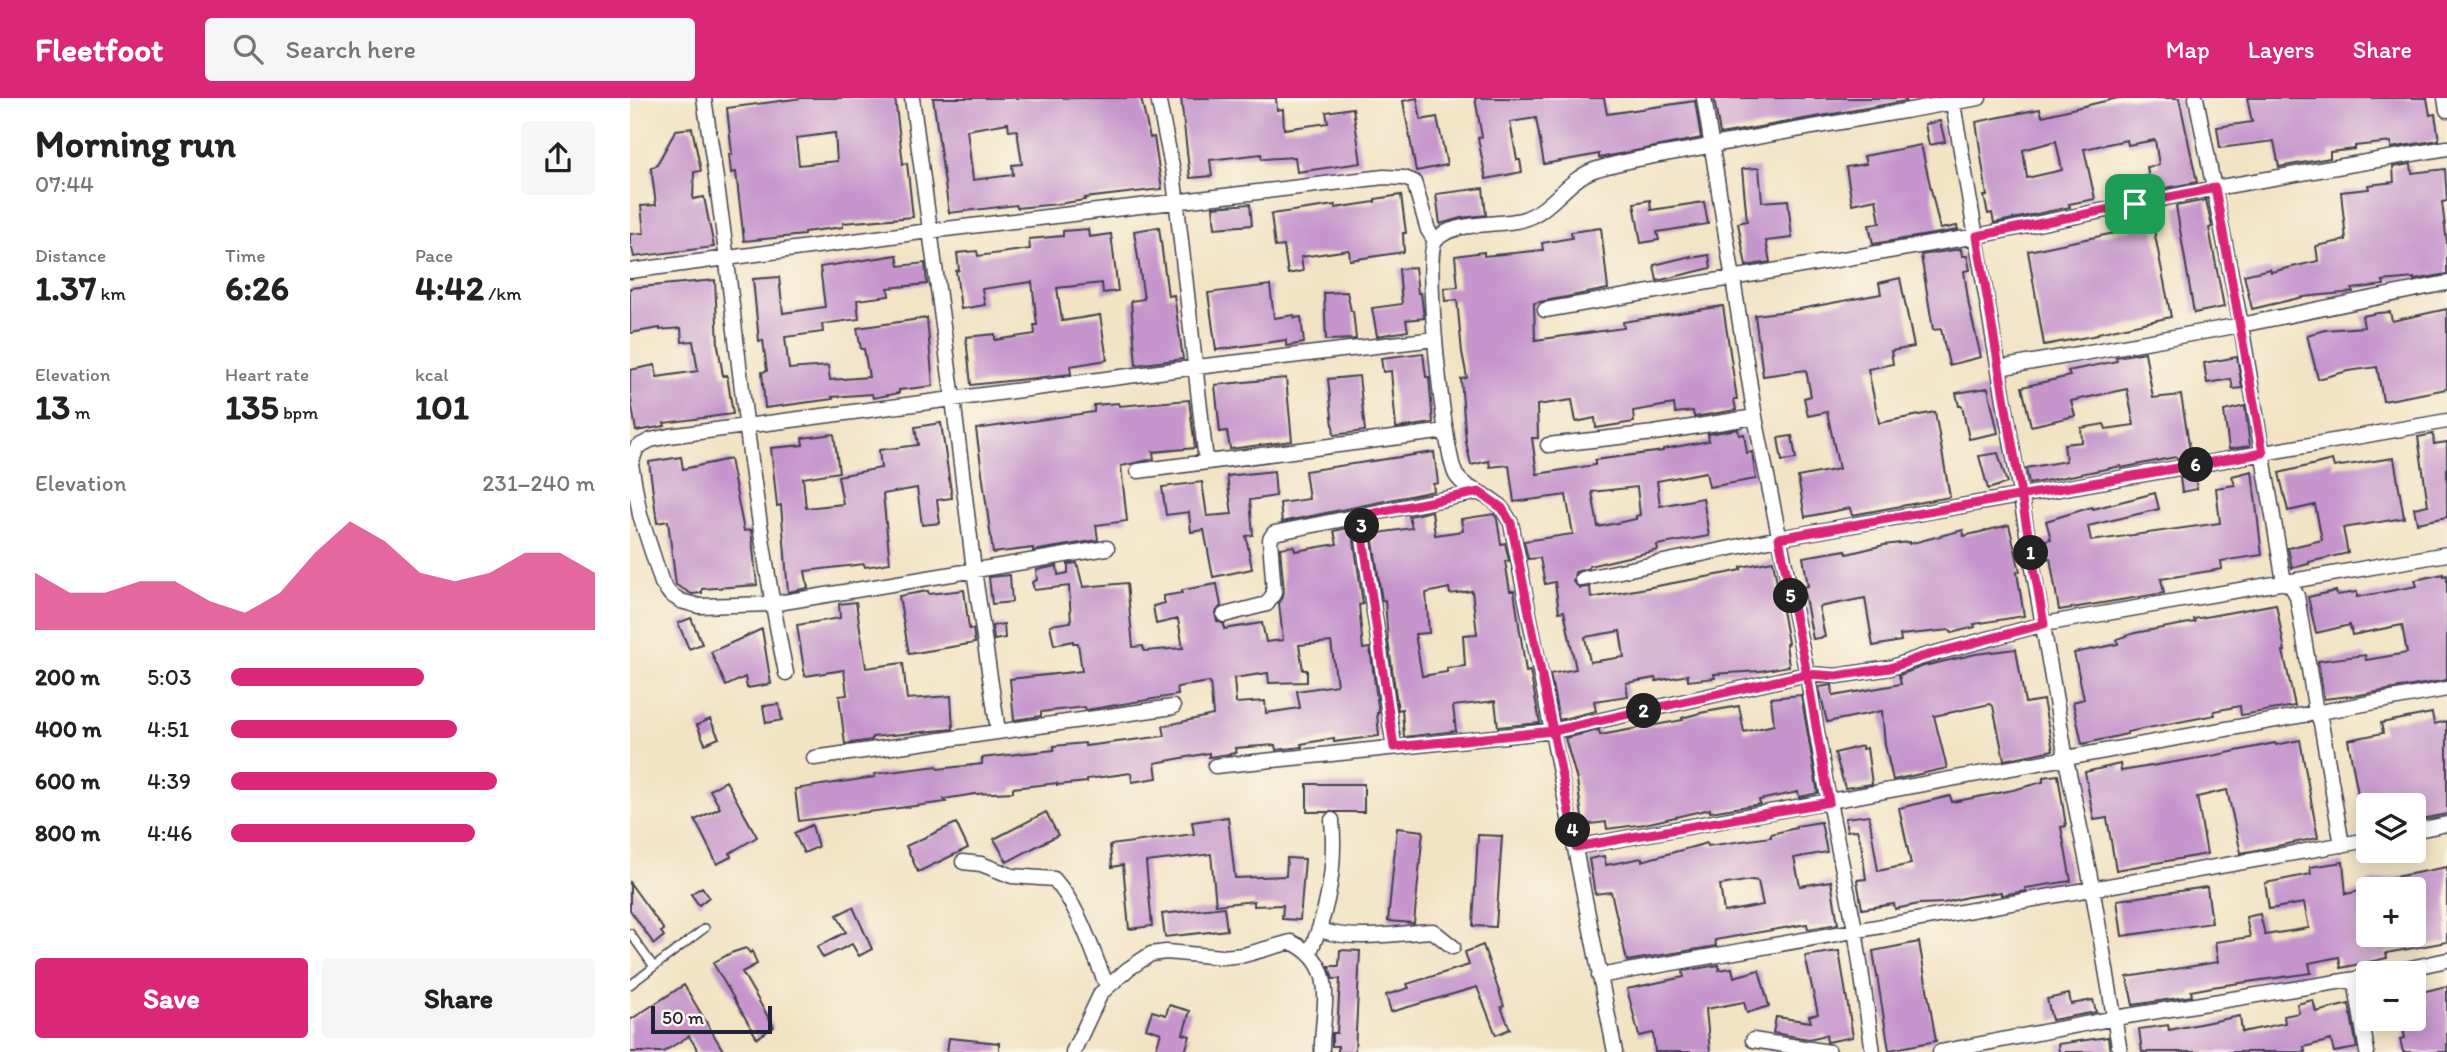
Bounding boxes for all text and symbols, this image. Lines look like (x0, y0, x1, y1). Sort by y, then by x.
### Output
search box (205, 18, 695, 81)
text: Fleetfoot (35, 30, 163, 69)
icon: search (229, 30, 267, 68)
text: Search here (285, 33, 416, 65)
text: Map (2166, 35, 2210, 64)
text: Layers (2248, 35, 2315, 64)
text: Share (2353, 35, 2412, 64)
text: Morning run (35, 121, 236, 167)
button: share (521, 121, 595, 195)
text: 07:44 (35, 170, 94, 198)
pin (2105, 174, 2165, 234)
icon: arrive (2116, 185, 2154, 223)
text: Distance (35, 244, 106, 267)
text: Time (225, 244, 266, 267)
text: Pace (415, 244, 453, 267)
text: 1.37 (35, 267, 96, 309)
text: 6:26 (225, 267, 289, 309)
text: 4:42 (415, 267, 484, 309)
text: km (96, 282, 126, 305)
text: /km (484, 282, 521, 305)
text: Elevation (35, 363, 111, 386)
text: Heart rate (225, 363, 309, 386)
text: kcal (415, 363, 449, 386)
text: 13 (35, 386, 70, 428)
text: 135 (225, 386, 279, 428)
text: 101 (415, 386, 469, 428)
text: m (70, 401, 91, 424)
text: bpm (279, 401, 318, 424)
pin: 6 (2178, 448, 2214, 482)
text: 6 (2190, 453, 2201, 476)
text: Elevation (35, 469, 126, 497)
text: 231–240 m (482, 469, 595, 497)
pin: 3 (1344, 508, 1380, 544)
text: 3 (1356, 514, 1367, 537)
pin: 1 (2014, 536, 2048, 570)
text: 1 (2026, 541, 2035, 564)
pin: 5 (1774, 578, 1808, 614)
text: 5 (1786, 584, 1795, 607)
text: 200 m (35, 663, 100, 691)
text: 5:03 (147, 663, 191, 691)
pin: 2 (1626, 694, 1662, 728)
text: 2 (1639, 699, 1649, 722)
text: 400 m (35, 715, 102, 743)
text: 4:51 (147, 715, 189, 743)
text: 600 m (35, 767, 100, 795)
text: 4:39 (147, 767, 191, 795)
map controls (2356, 793, 2426, 1031)
button: layers (2356, 793, 2426, 863)
pin: 4 (1556, 812, 1590, 848)
text: 4 (1567, 818, 1578, 841)
text: 800 m (35, 819, 100, 847)
text: 4:46 (147, 819, 192, 847)
button: + (2356, 877, 2426, 947)
button: Save (35, 958, 308, 1038)
button: Share (322, 958, 595, 1038)
button: − (2356, 961, 2426, 1031)
scale bar (651, 1003, 772, 1035)
text: 50 m (662, 1006, 704, 1029)

